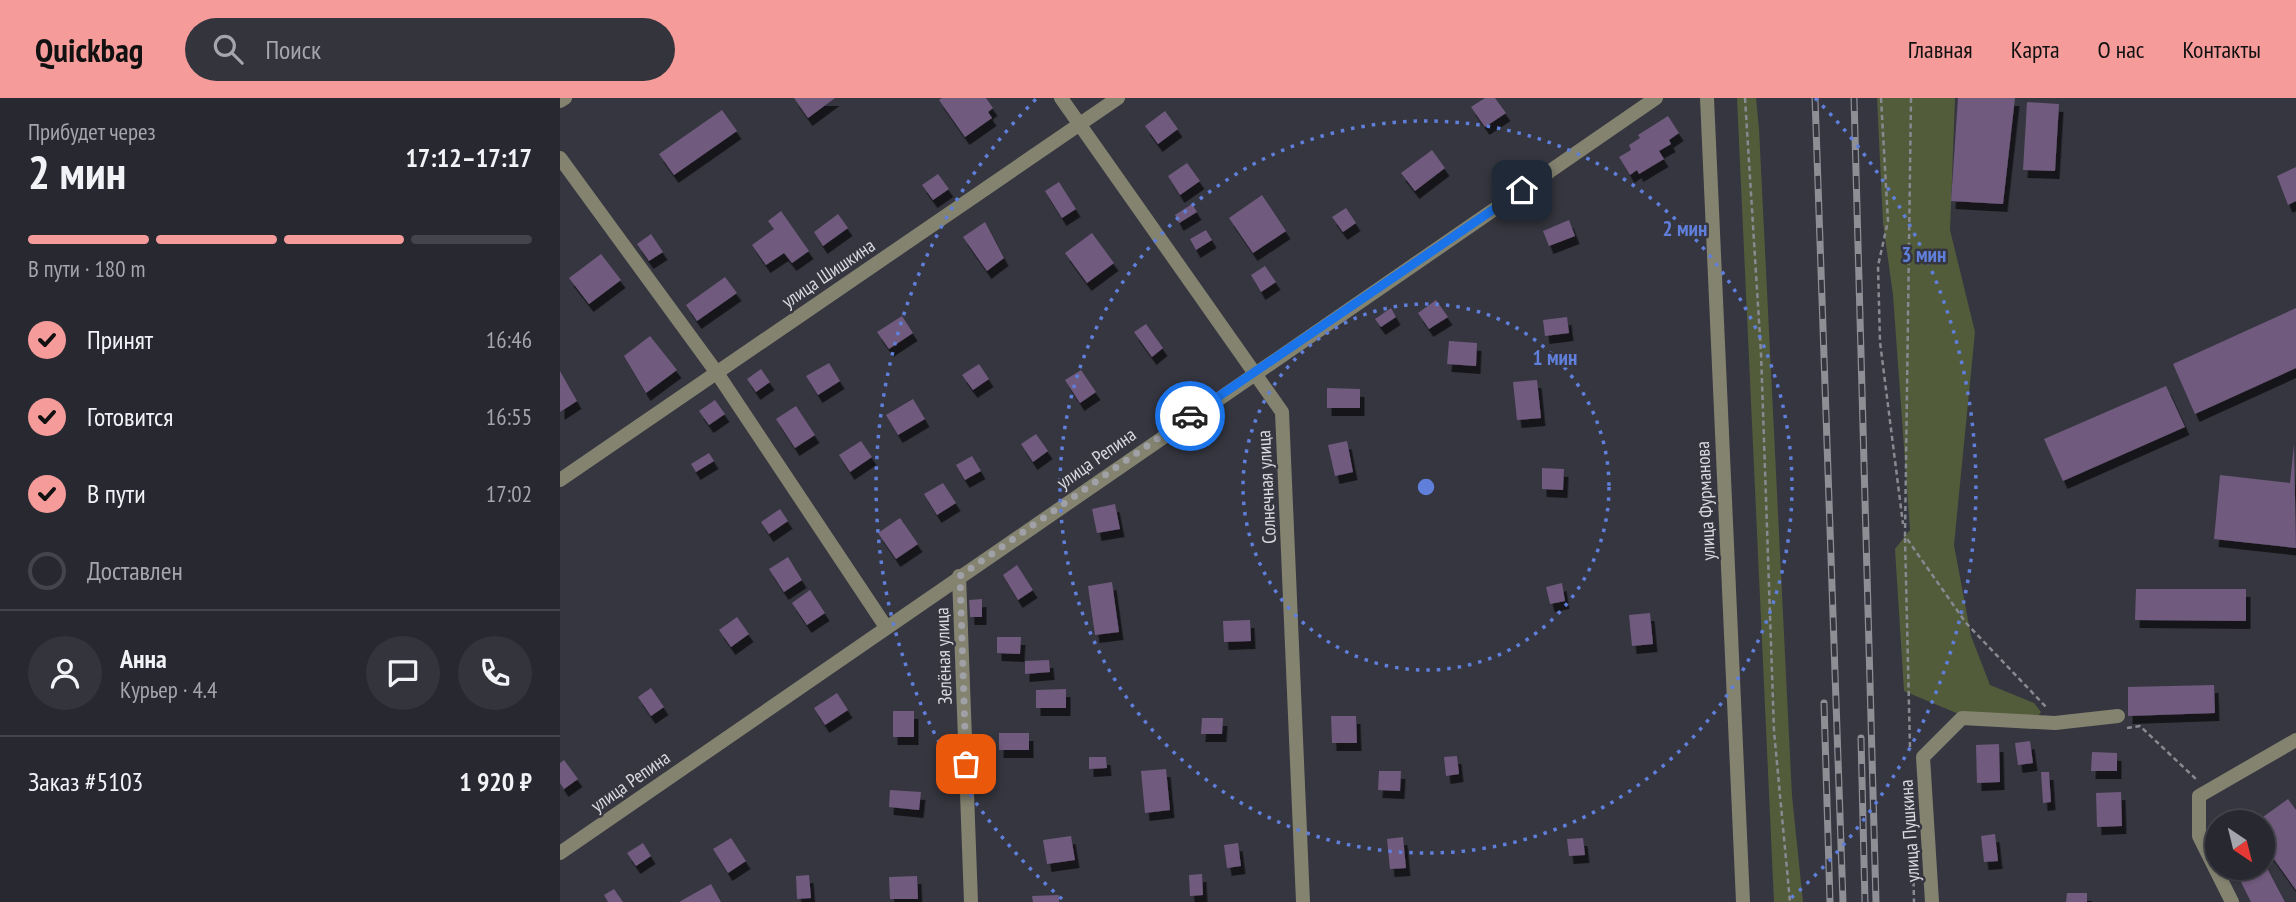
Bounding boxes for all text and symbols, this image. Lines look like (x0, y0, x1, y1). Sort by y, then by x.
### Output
search box (185, 18, 675, 81)
text: Quickbag (35, 28, 143, 71)
icon: search (209, 30, 247, 68)
text: Поиск (265, 33, 321, 66)
text: Главная (1908, 34, 1973, 65)
text: Карта (2011, 34, 2060, 65)
text: О нас (2098, 34, 2144, 65)
text: Контакты (2182, 34, 2261, 65)
text: Прибудет через (28, 117, 156, 146)
text: 17:12–17:17 (405, 141, 532, 174)
text: 2 мин (28, 142, 126, 202)
pin (1492, 160, 1552, 220)
icon: home (1503, 171, 1541, 209)
text: 2 мин (1663, 215, 1707, 242)
street label: улица Шишкина (777, 233, 879, 313)
text: 3 мин (1902, 241, 1946, 268)
text: В пути · 180 m (28, 254, 145, 283)
icon: check (28, 321, 66, 359)
text: Принят (87, 323, 153, 356)
text: 16:46 (486, 325, 532, 354)
text: 1 мин (1533, 344, 1577, 371)
courier (1155, 381, 1225, 451)
icon: car (1171, 397, 1209, 435)
icon: check (28, 398, 66, 436)
text: Готовится (87, 400, 173, 433)
text: 16:55 (486, 402, 532, 431)
street label: улица Репина (1052, 422, 1140, 494)
street label: Солнечная улица (1251, 430, 1281, 544)
street label: улица Фурманова (1690, 441, 1720, 561)
icon: check (28, 475, 66, 513)
centre of rings (1414, 475, 1438, 499)
text: В пути (87, 477, 146, 510)
text: 17:02 (486, 479, 532, 508)
text: Доставлен (87, 554, 183, 587)
street label: Зелёная улица (929, 607, 957, 705)
button: person (28, 636, 102, 710)
button: chat (366, 636, 440, 710)
button: phone (458, 636, 532, 710)
text: Анна (120, 642, 167, 675)
text: Курьер · 4.4 (120, 675, 217, 704)
pin (936, 734, 996, 794)
street label: улица Репина (586, 745, 674, 817)
icon: bag (947, 745, 985, 783)
text: Заказ #5103 (28, 765, 143, 798)
text: 1 920 ₽ (459, 765, 532, 798)
street label: улица Пушкина (1893, 779, 1925, 883)
north arrow (2205, 810, 2275, 880)
map controls (2205, 810, 2275, 880)

